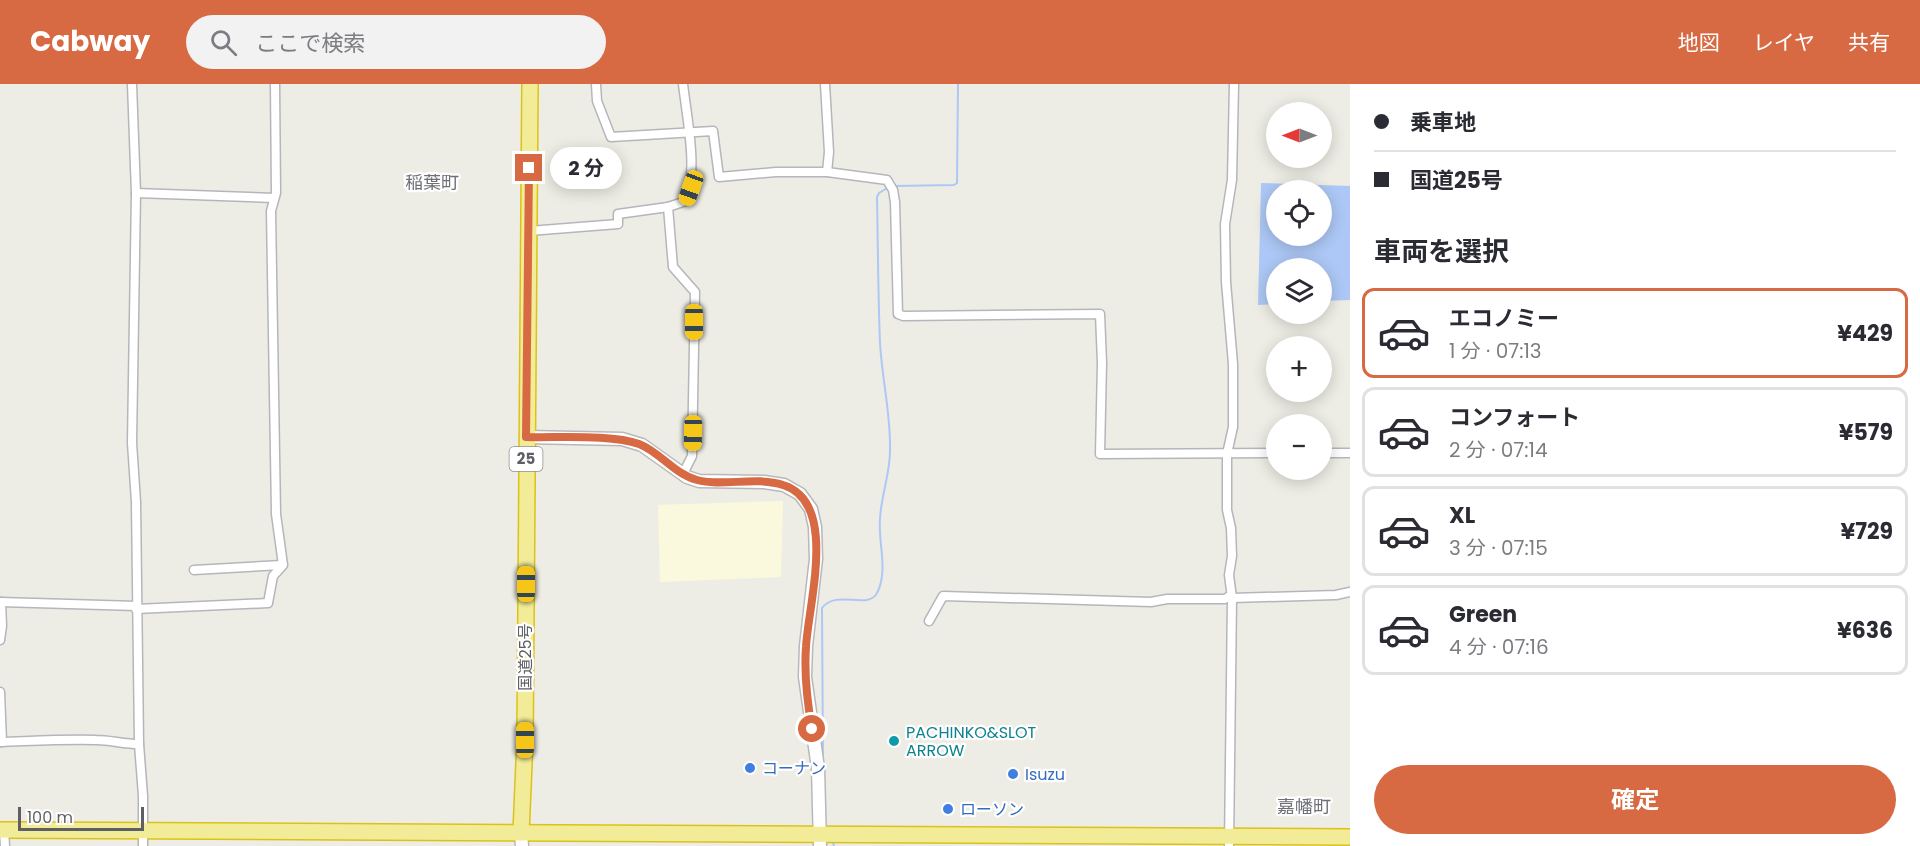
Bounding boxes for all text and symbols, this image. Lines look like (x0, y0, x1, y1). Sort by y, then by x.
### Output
search box (186, 15, 606, 69)
text: Cabway (30, 22, 150, 61)
icon: search (207, 26, 240, 59)
text: ここで検索 (255, 28, 365, 59)
text: 地図 (1678, 28, 1720, 57)
text: レイヤ (1753, 28, 1815, 57)
text: 共有 (1848, 28, 1890, 57)
north arrow (1266, 102, 1332, 168)
map controls (1266, 102, 1332, 480)
text: 乗車地 (1410, 107, 1476, 138)
callout: 2 分 (550, 147, 622, 189)
route end (515, 154, 542, 181)
text: 2 分 (568, 154, 604, 182)
text: 国道25号 (1410, 165, 1503, 196)
car (676, 168, 706, 208)
district label: 稲葉町 (405, 170, 459, 195)
button: locate (1266, 180, 1332, 246)
text: 車両を選択 (1374, 233, 1509, 270)
button: layers (1266, 258, 1332, 324)
text: エコノミー (1449, 303, 1559, 334)
car (685, 304, 703, 340)
icon: car (1377, 306, 1431, 360)
text: ¥429 (1837, 318, 1893, 349)
button: + (1266, 336, 1332, 402)
text: 1 分 · 07:13 (1449, 337, 1542, 365)
text: コンフォート (1449, 402, 1580, 433)
icon: car (1377, 405, 1431, 459)
button: − (1266, 414, 1332, 480)
car (684, 415, 702, 451)
text: ¥579 (1839, 417, 1893, 448)
text: 2 分 · 07:14 (1449, 436, 1547, 464)
road number: 25 (510, 447, 542, 471)
text: XL (1449, 500, 1475, 531)
icon: car (1377, 504, 1431, 558)
text: ¥729 (1840, 516, 1893, 547)
text: 3 分 · 07:15 (1449, 534, 1548, 562)
car (517, 566, 535, 602)
text: Green (1449, 599, 1517, 630)
icon: car (1377, 603, 1431, 657)
text: ¥636 (1837, 615, 1893, 646)
street label: 国道25号 (514, 623, 537, 691)
text: 4 分 · 07:16 (1449, 633, 1549, 661)
route start (798, 715, 825, 742)
place label: PACHINKO&SLOT ARROW (906, 721, 1037, 762)
car (516, 722, 534, 758)
marker: PACHINKO&SLOT ARROW (887, 734, 901, 748)
place label: コーナン (762, 757, 826, 780)
marker: コーナン (743, 761, 757, 775)
place label: Isuzu (1025, 763, 1065, 786)
button: 確定 (1374, 765, 1896, 834)
marker: Isuzu (1006, 767, 1020, 781)
district label: 嘉幡町 (1277, 794, 1331, 819)
place label: ローソン (960, 798, 1024, 821)
marker: ローソン (941, 802, 955, 816)
scale bar (18, 804, 144, 832)
text: 100 m (27, 806, 73, 829)

